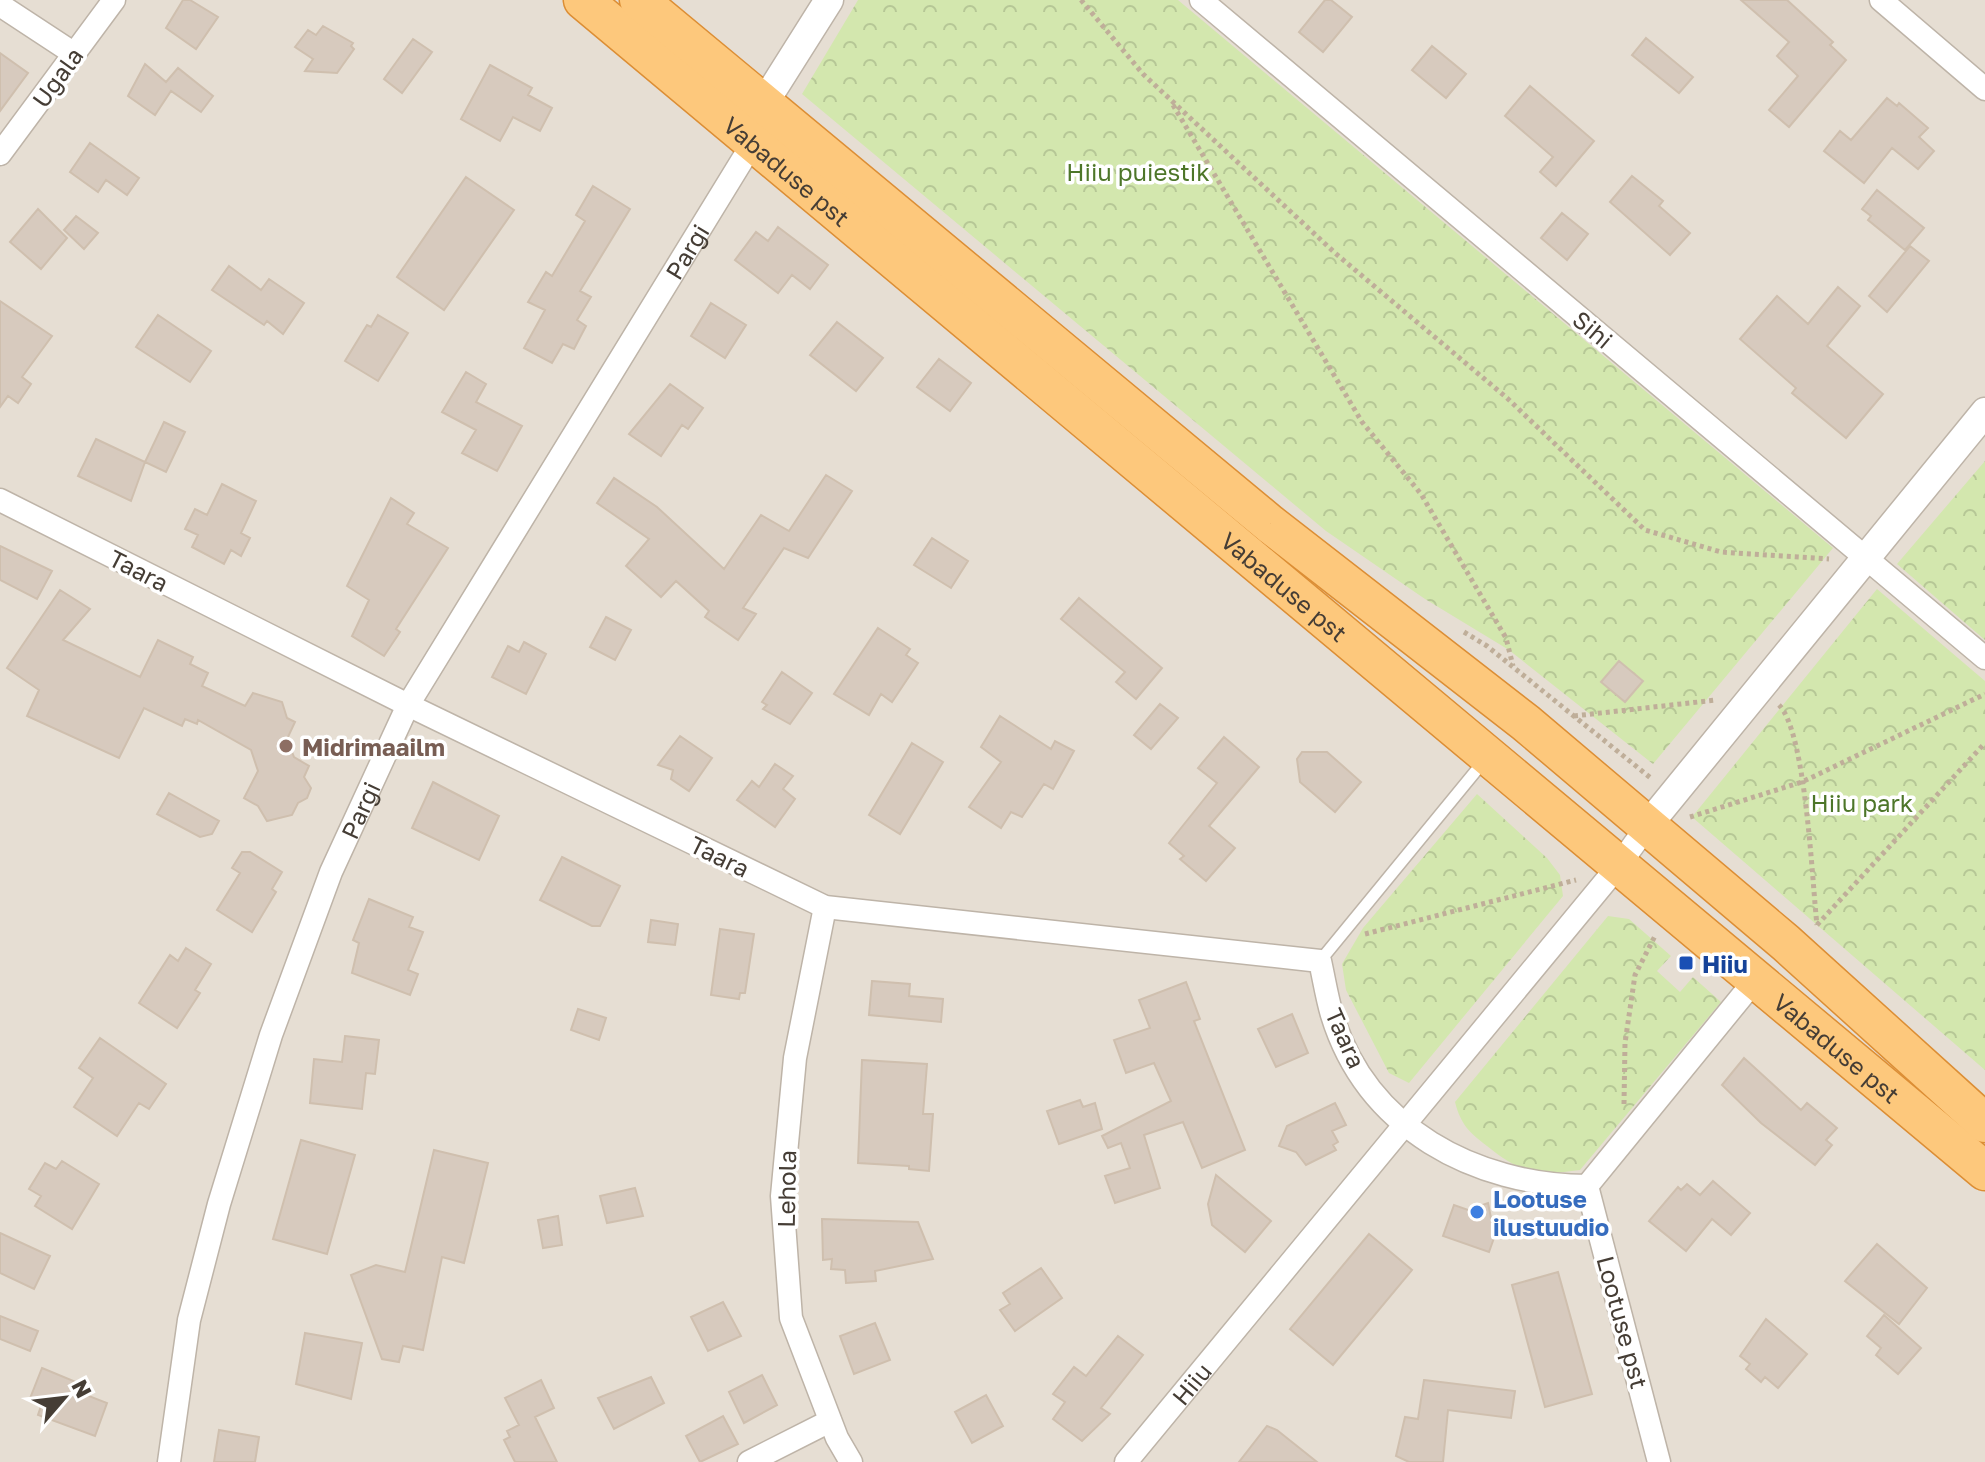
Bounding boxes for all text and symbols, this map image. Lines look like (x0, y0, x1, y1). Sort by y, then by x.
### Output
street label: Ugala (26, 41, 88, 113)
street label: Vabaduse pst (718, 110, 856, 232)
park label: Hiiu puiestik (1066, 157, 1210, 186)
street label: Pargi (659, 218, 714, 284)
street label: Sihi (1567, 304, 1619, 354)
street label: Vabaduse pst (1215, 525, 1354, 647)
street label: Taara (105, 543, 173, 597)
place label: Midrimaailm (302, 732, 445, 761)
marker: Midrimaailm (277, 737, 295, 755)
street label: Pargi (334, 777, 385, 843)
park label: Hiiu park (1811, 788, 1913, 817)
street label: Taara (686, 829, 754, 883)
place label: Hiiu (1702, 949, 1748, 978)
marker: Hiiu (1677, 954, 1695, 972)
street label: Vabaduse pst (1768, 986, 1906, 1108)
street label: Taara (1320, 1004, 1372, 1072)
street label: Lehola (771, 1150, 801, 1228)
place label: Lootuse ilustuudio (1493, 1184, 1609, 1241)
marker: Lootuse ilustuudio (1468, 1203, 1486, 1221)
street label: Lootuse pst (1591, 1253, 1655, 1391)
street label: Hiiu (1165, 1357, 1217, 1410)
north arrow (24, 1358, 104, 1438)
text: N (66, 1375, 98, 1402)

